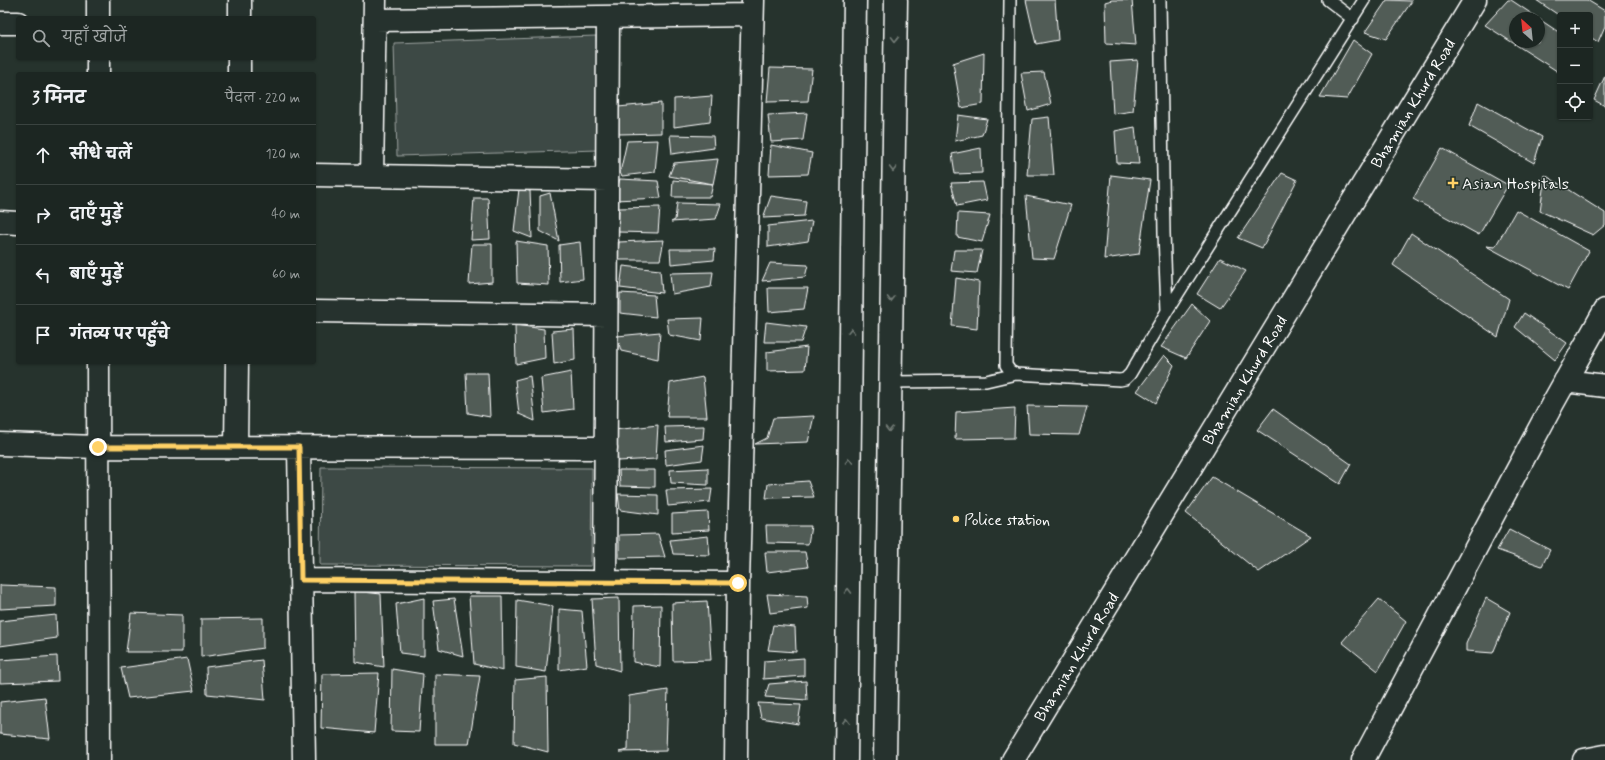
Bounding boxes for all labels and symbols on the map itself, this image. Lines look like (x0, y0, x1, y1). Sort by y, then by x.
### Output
north arrow (1509, 12, 1545, 48)
street label: Bhamian Khurd Road (1366, 35, 1461, 172)
one-way arrow (891, 36, 899, 42)
one-way arrow (889, 166, 897, 172)
place label: Asian Hospitals (1462, 174, 1569, 195)
marker: Asian Hospitals (1447, 177, 1459, 189)
one-way arrow (887, 296, 895, 302)
street label: Bhamian Khurd Road (1198, 312, 1293, 449)
one-way arrow (847, 328, 855, 334)
one-way arrow (885, 426, 894, 432)
route end (89, 438, 107, 456)
one-way arrow (845, 458, 853, 464)
place label: Police station (964, 510, 1050, 531)
marker: Police station (951, 514, 961, 524)
route start (729, 574, 747, 592)
one-way arrow (844, 588, 852, 594)
street label: Bhamian Khurd Road (1030, 589, 1124, 726)
one-way arrow (842, 718, 850, 724)

